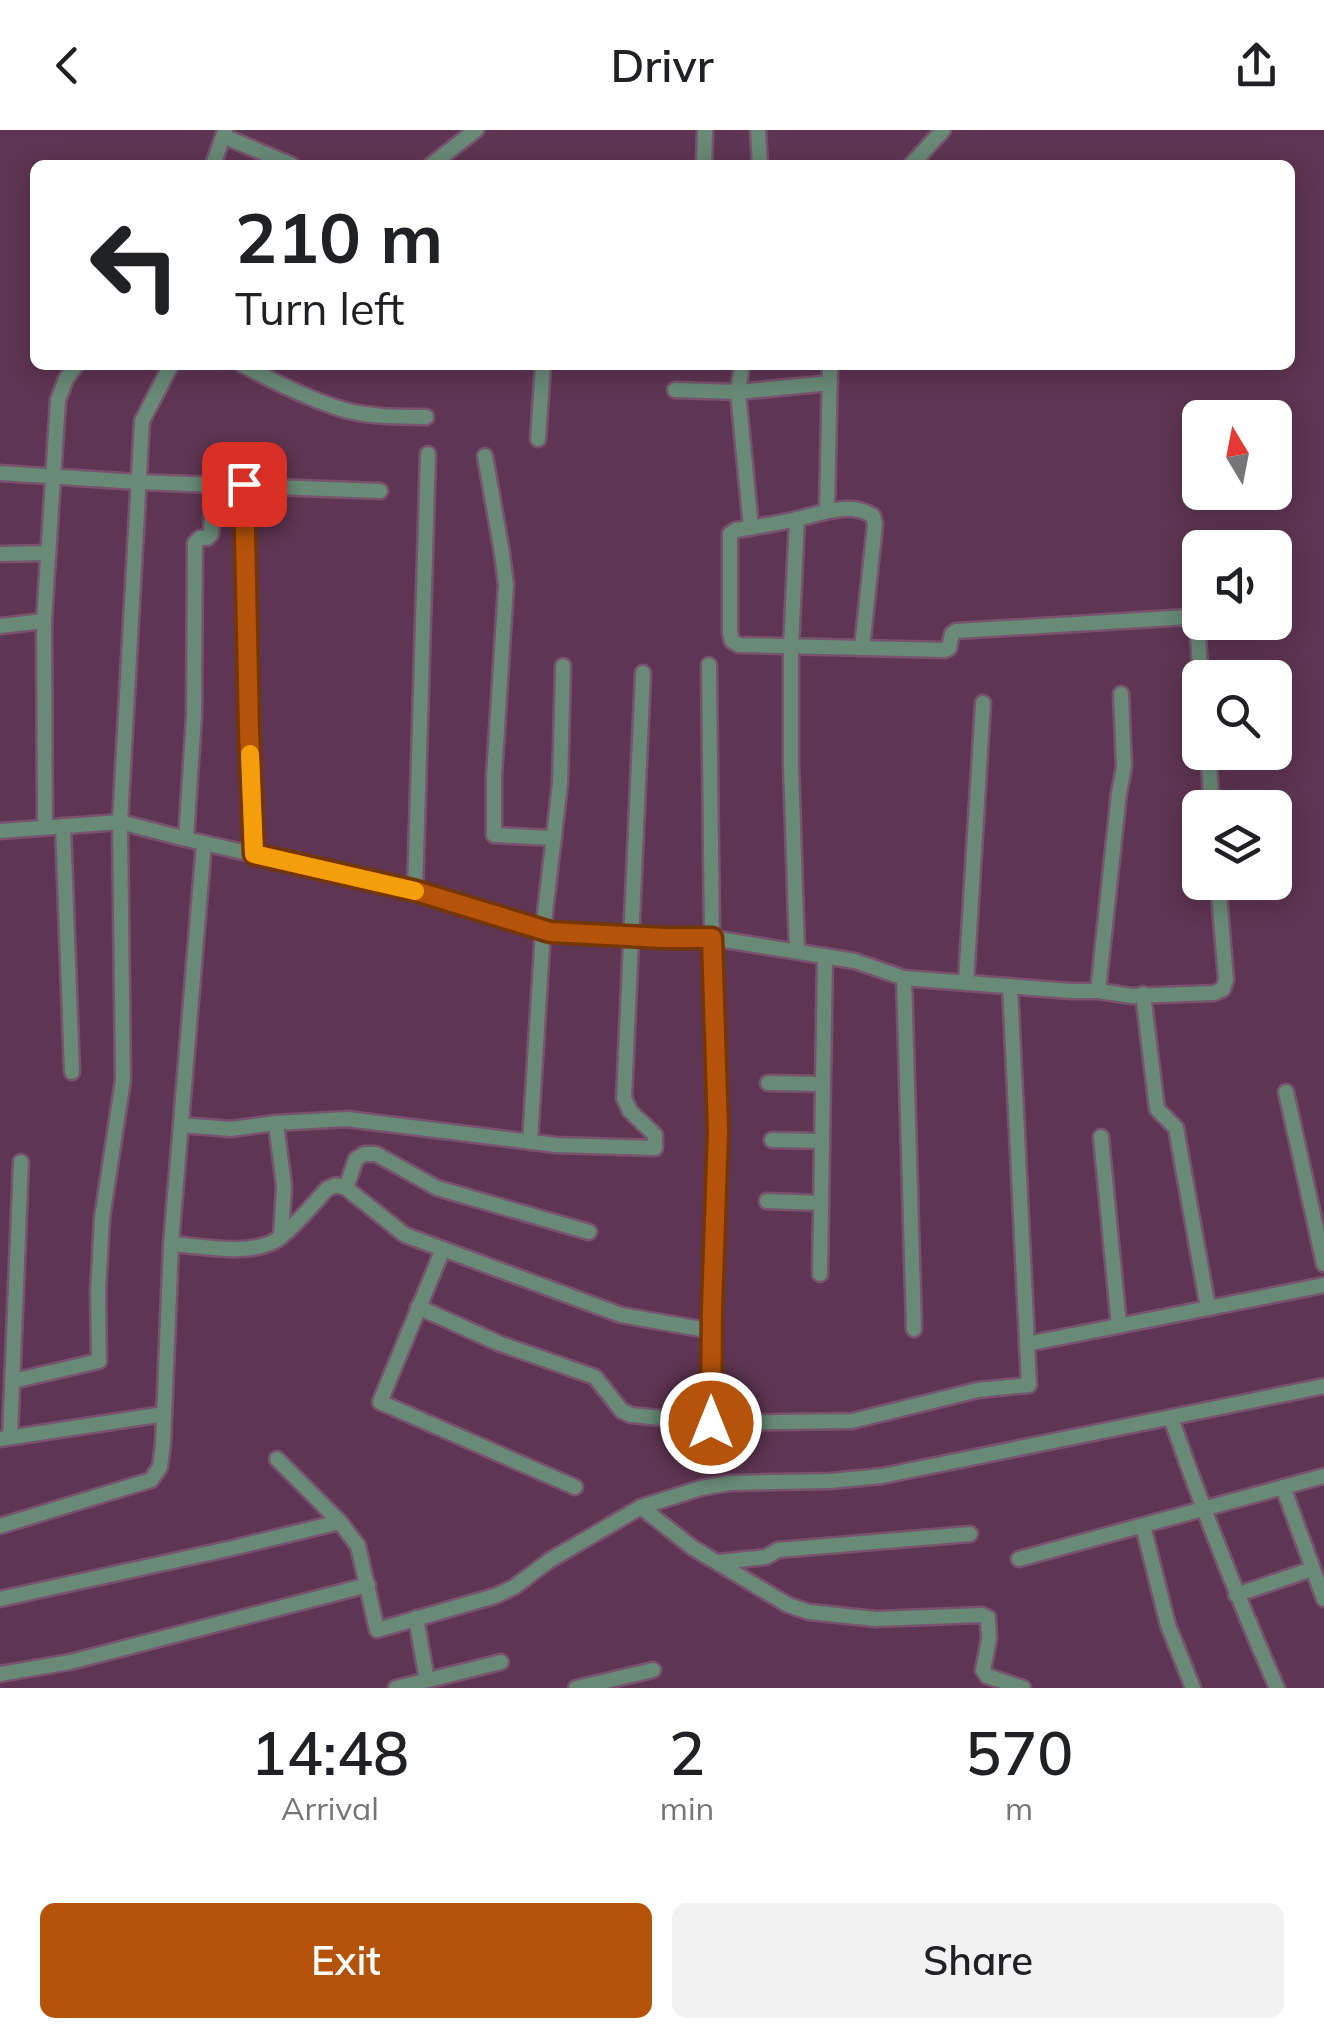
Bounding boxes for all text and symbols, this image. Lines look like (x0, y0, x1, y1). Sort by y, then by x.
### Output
text: Drivr (610, 37, 714, 93)
icon: back (40, 38, 95, 93)
icon: share (1229, 38, 1284, 93)
text: 210 m (235, 193, 443, 281)
icon: left (70, 200, 200, 330)
text: Turn left (235, 280, 404, 336)
north arrow (1182, 400, 1292, 510)
map controls (1182, 400, 1292, 900)
pin (202, 442, 287, 527)
icon: arrive (217, 457, 272, 512)
button: sound (1182, 530, 1292, 640)
button: search (1182, 660, 1292, 770)
button: layers (1182, 790, 1292, 900)
position arrow (659, 1371, 763, 1475)
text: 14:48 (251, 1715, 409, 1790)
text: 2 (669, 1715, 705, 1790)
text: 570 (965, 1715, 1073, 1790)
text: Arrival (281, 1788, 379, 1828)
text: min (660, 1788, 714, 1828)
text: m (1005, 1788, 1033, 1828)
button: Exit (40, 1903, 652, 2018)
button: Share (672, 1903, 1284, 2018)

